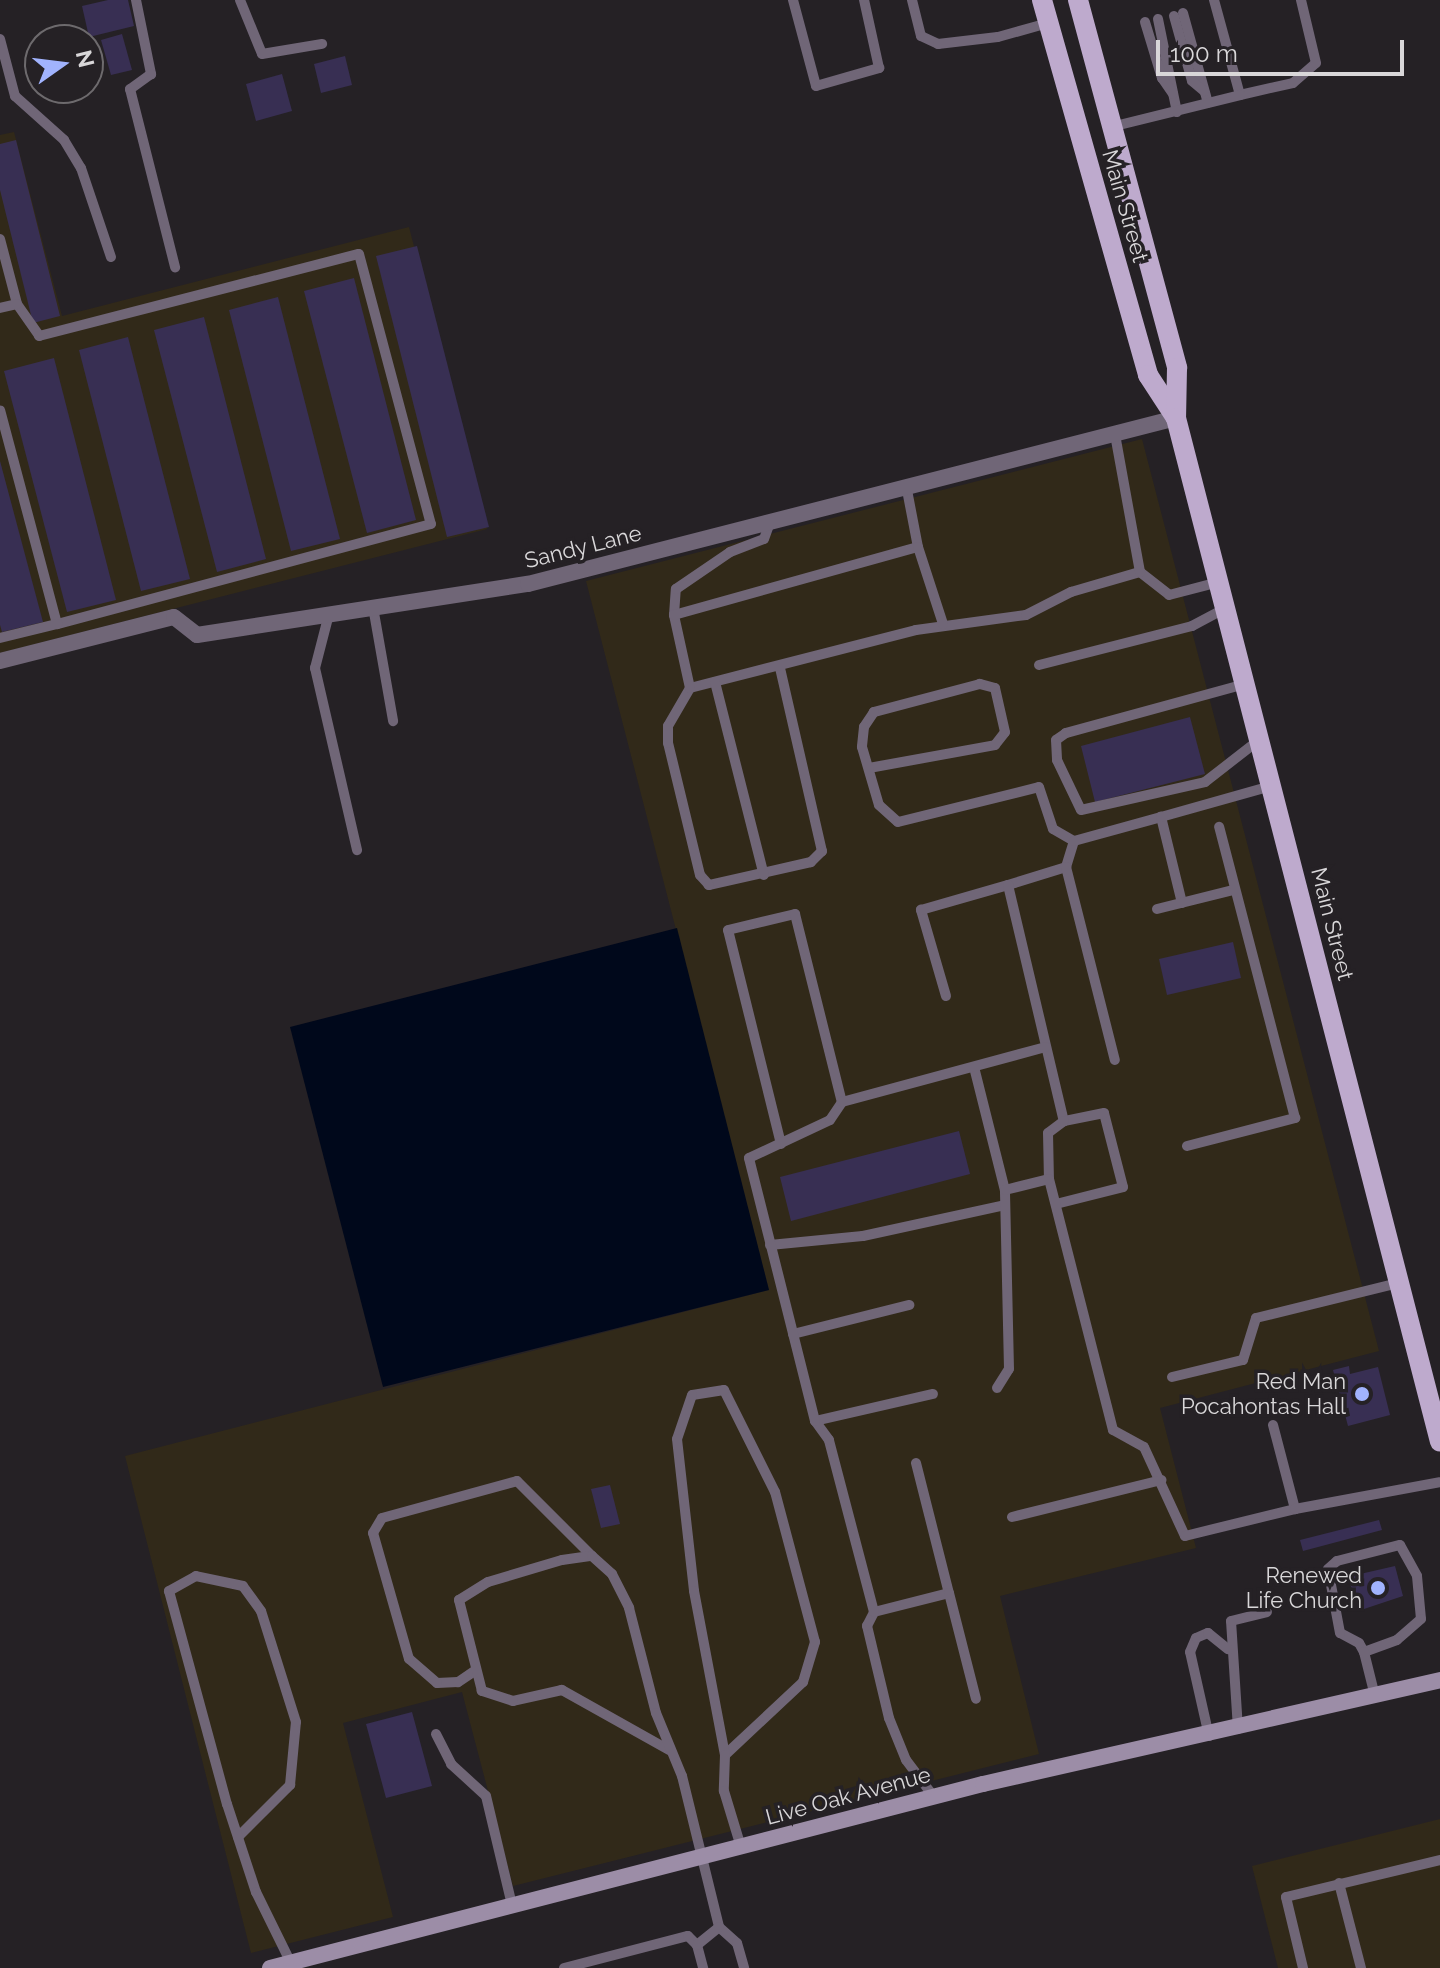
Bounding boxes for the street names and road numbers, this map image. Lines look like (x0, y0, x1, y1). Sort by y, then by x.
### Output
street label: Main Street (1096, 147, 1154, 265)
street label: Sandy Lane (522, 520, 644, 574)
street label: Main Street (1305, 865, 1359, 983)
street label: Live Oak Avenue (762, 1761, 934, 1831)

